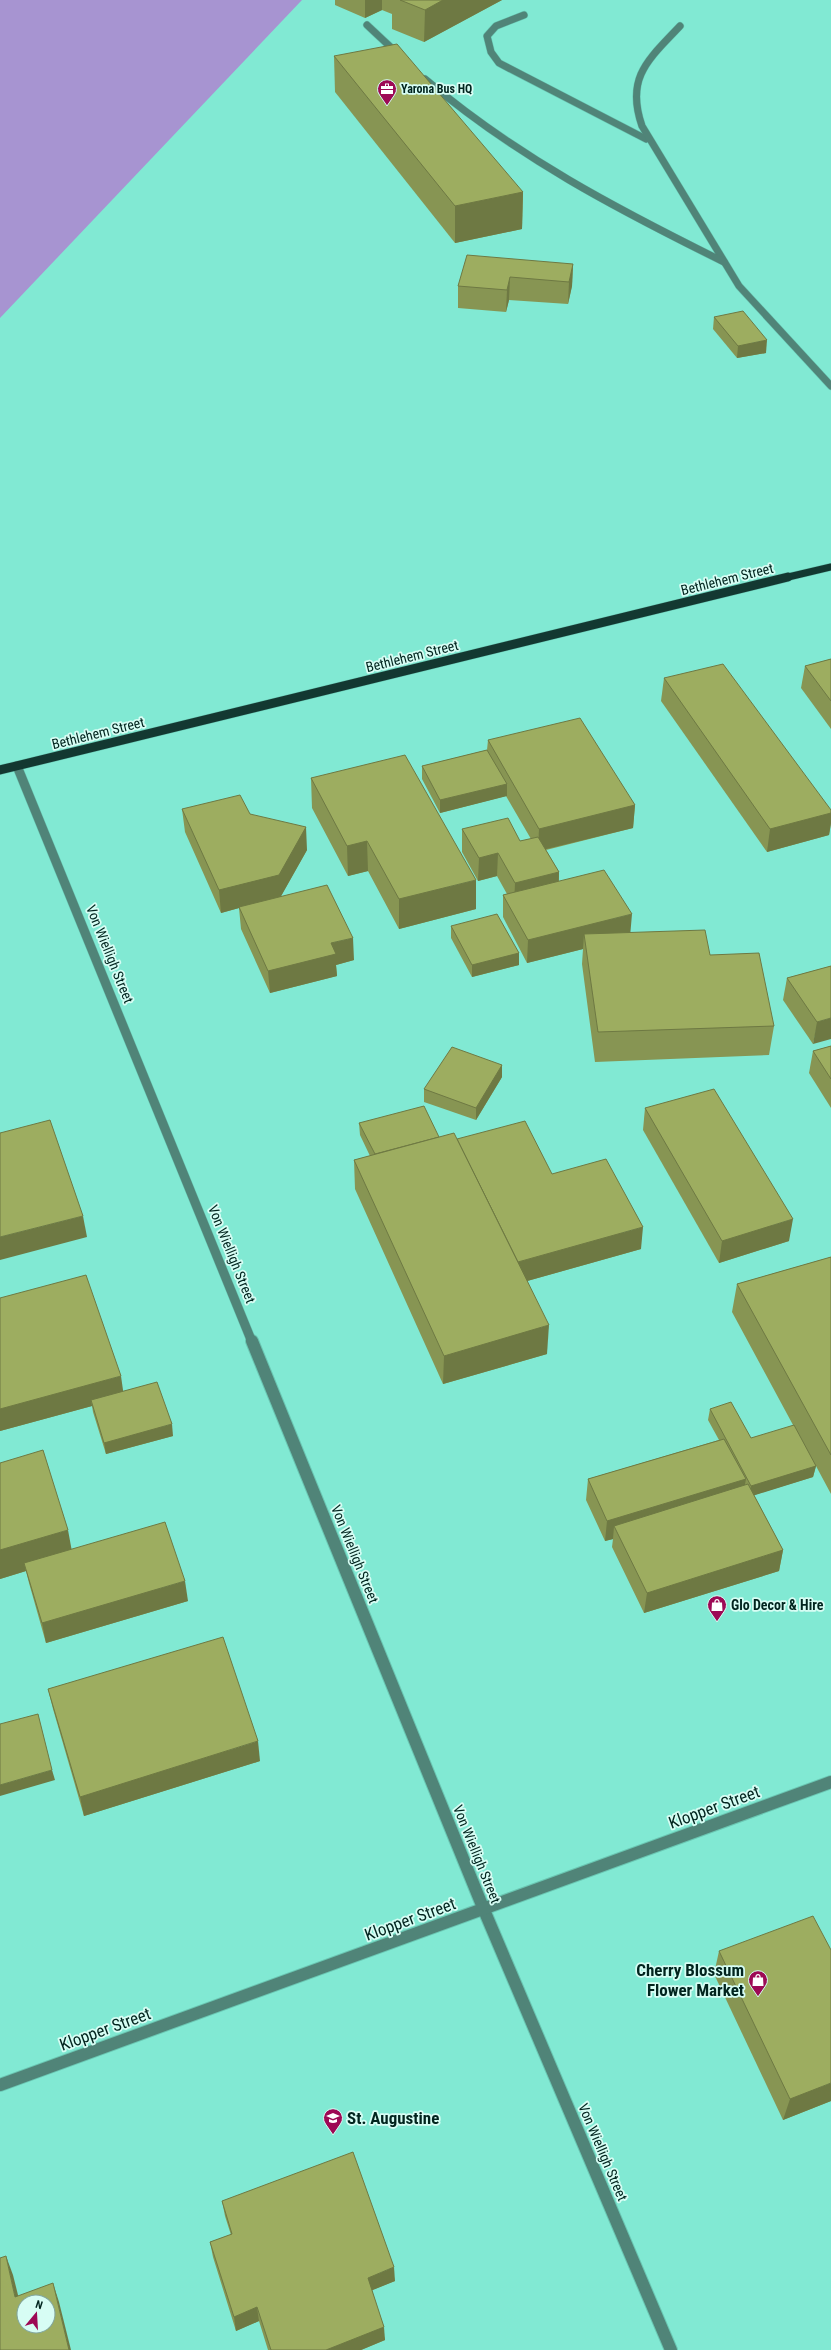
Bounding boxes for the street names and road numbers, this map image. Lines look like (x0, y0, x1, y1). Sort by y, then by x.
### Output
street label: Bethlehem Street (679, 560, 775, 598)
street label: Bethlehem Street (364, 637, 460, 675)
street label: Bethlehem Street (50, 714, 146, 752)
street label: Von Wielligh Street (83, 903, 137, 1005)
street label: Von Wielligh Street (205, 1203, 259, 1305)
street label: Von Wielligh Street (328, 1503, 382, 1605)
street label: Klopper Street (666, 1781, 762, 1833)
street label: Von Wielligh Street (450, 1803, 504, 1905)
street label: Klopper Street (362, 1893, 458, 1945)
street label: Klopper Street (57, 2003, 153, 2055)
street label: Von Wielligh Street (575, 2101, 631, 2203)

